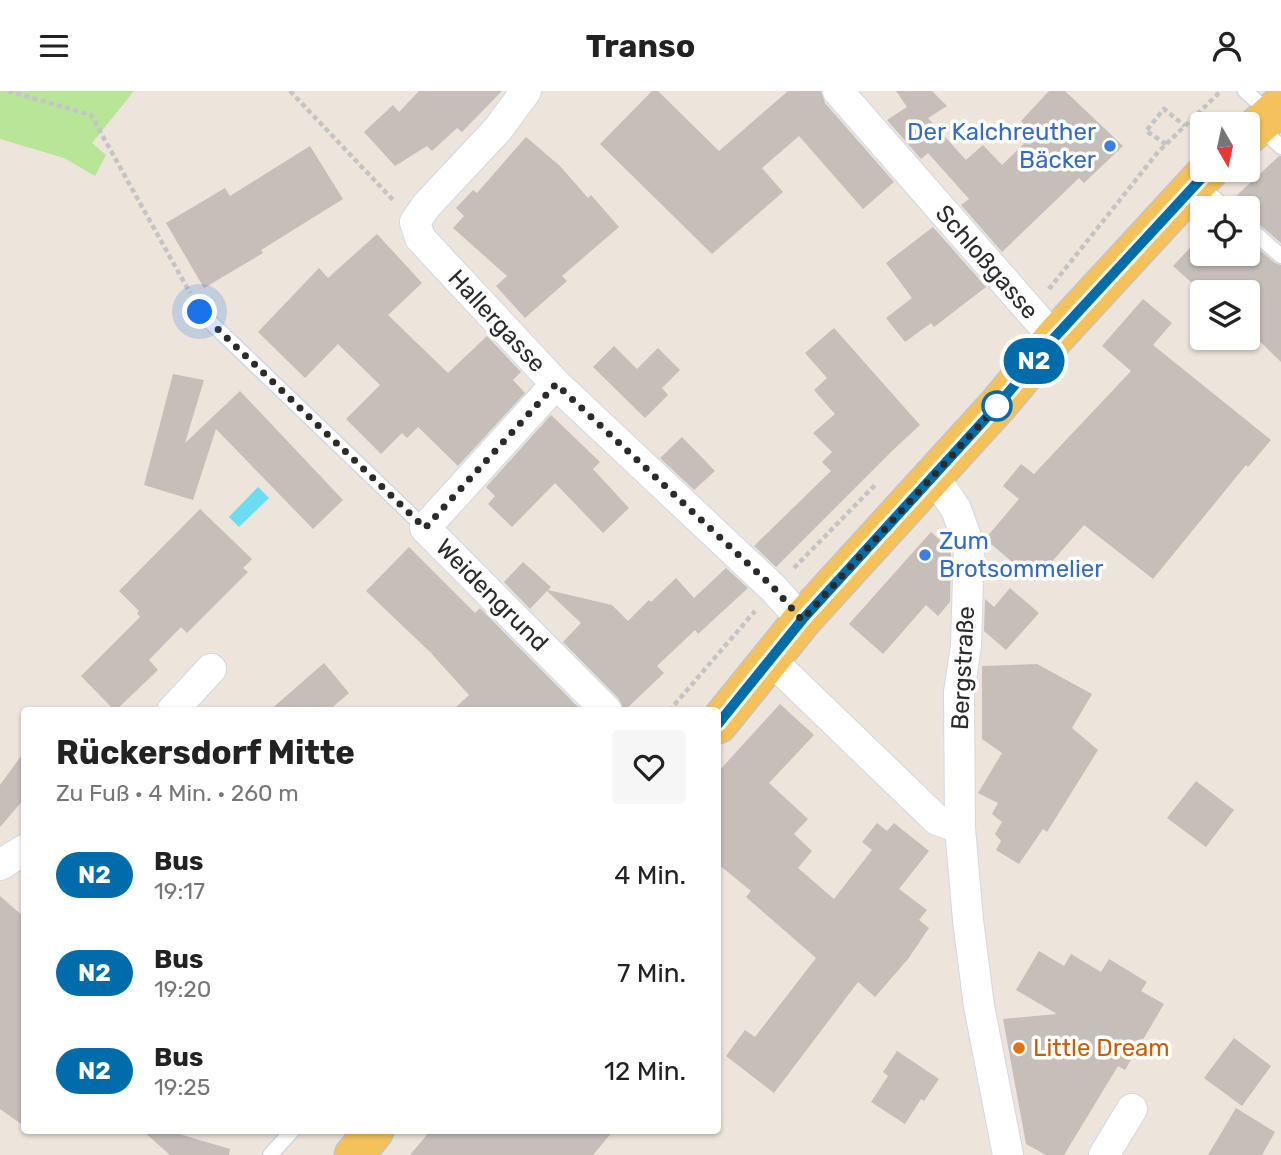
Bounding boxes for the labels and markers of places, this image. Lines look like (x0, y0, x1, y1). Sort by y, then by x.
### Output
place label: Der Kalchreuther Bäcker (907, 118, 1096, 174)
marker: Der Kalchreuther Bäcker (1102, 138, 1118, 154)
unlabelled marker (982, 391, 1012, 421)
place label: Zum Brotsommelier (939, 527, 1103, 583)
marker: Zum Brotsommelier (917, 547, 933, 563)
place label: Little Dream (1033, 1034, 1170, 1062)
marker: Little Dream (1011, 1040, 1027, 1056)

